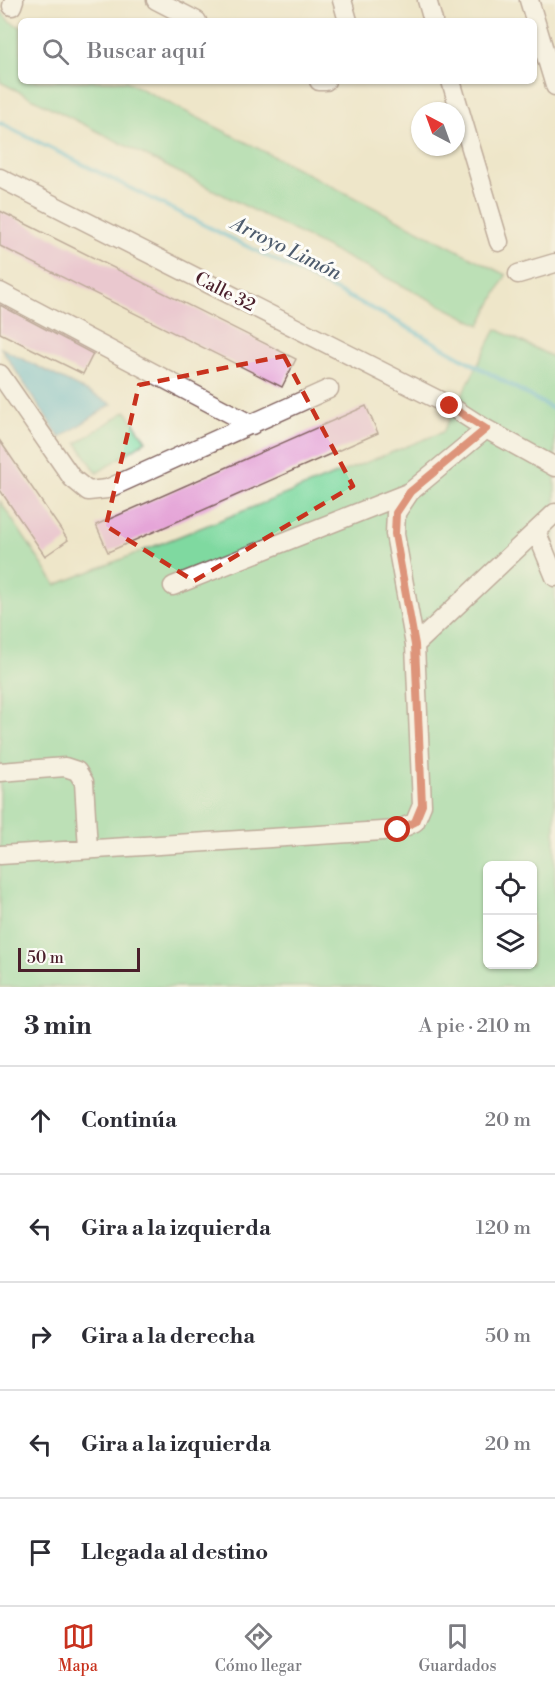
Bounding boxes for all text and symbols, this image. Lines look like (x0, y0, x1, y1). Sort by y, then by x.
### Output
search box (18, 18, 537, 84)
icon: search (39, 35, 72, 68)
text: Buscar aquí (87, 38, 205, 65)
north arrow (411, 102, 465, 156)
water label: Arroyo Limón (225, 211, 346, 287)
street label: Calle 32 (191, 267, 259, 317)
route end (436, 392, 462, 418)
route start (384, 816, 410, 842)
map controls (483, 861, 537, 969)
button: locate (483, 861, 537, 915)
button: layers (483, 915, 537, 969)
scale bar (18, 945, 140, 972)
text: 50 m (27, 948, 64, 968)
text: 3 min (24, 1010, 92, 1042)
text: A pie · 210 m (419, 1014, 531, 1039)
icon: ahead (24, 1104, 57, 1137)
text: Continúa (81, 1107, 177, 1134)
text: 20 m (485, 1108, 531, 1133)
icon: left (24, 1212, 57, 1245)
text: Gira a la izquierda (81, 1215, 271, 1242)
text: 120 m (476, 1216, 531, 1241)
icon: right (24, 1320, 57, 1353)
text: Gira a la derecha (81, 1323, 255, 1350)
text: 50 m (485, 1324, 531, 1349)
icon: left (24, 1428, 57, 1461)
text: Gira a la izquierda (81, 1431, 271, 1458)
text: 20 m (485, 1432, 531, 1457)
icon: arrive (24, 1536, 57, 1569)
text: Llegada al destino (81, 1539, 268, 1566)
tab: Mapa (58, 1620, 98, 1676)
tab: Cómo llegar (215, 1620, 302, 1676)
tab: Guardados (419, 1620, 497, 1676)

